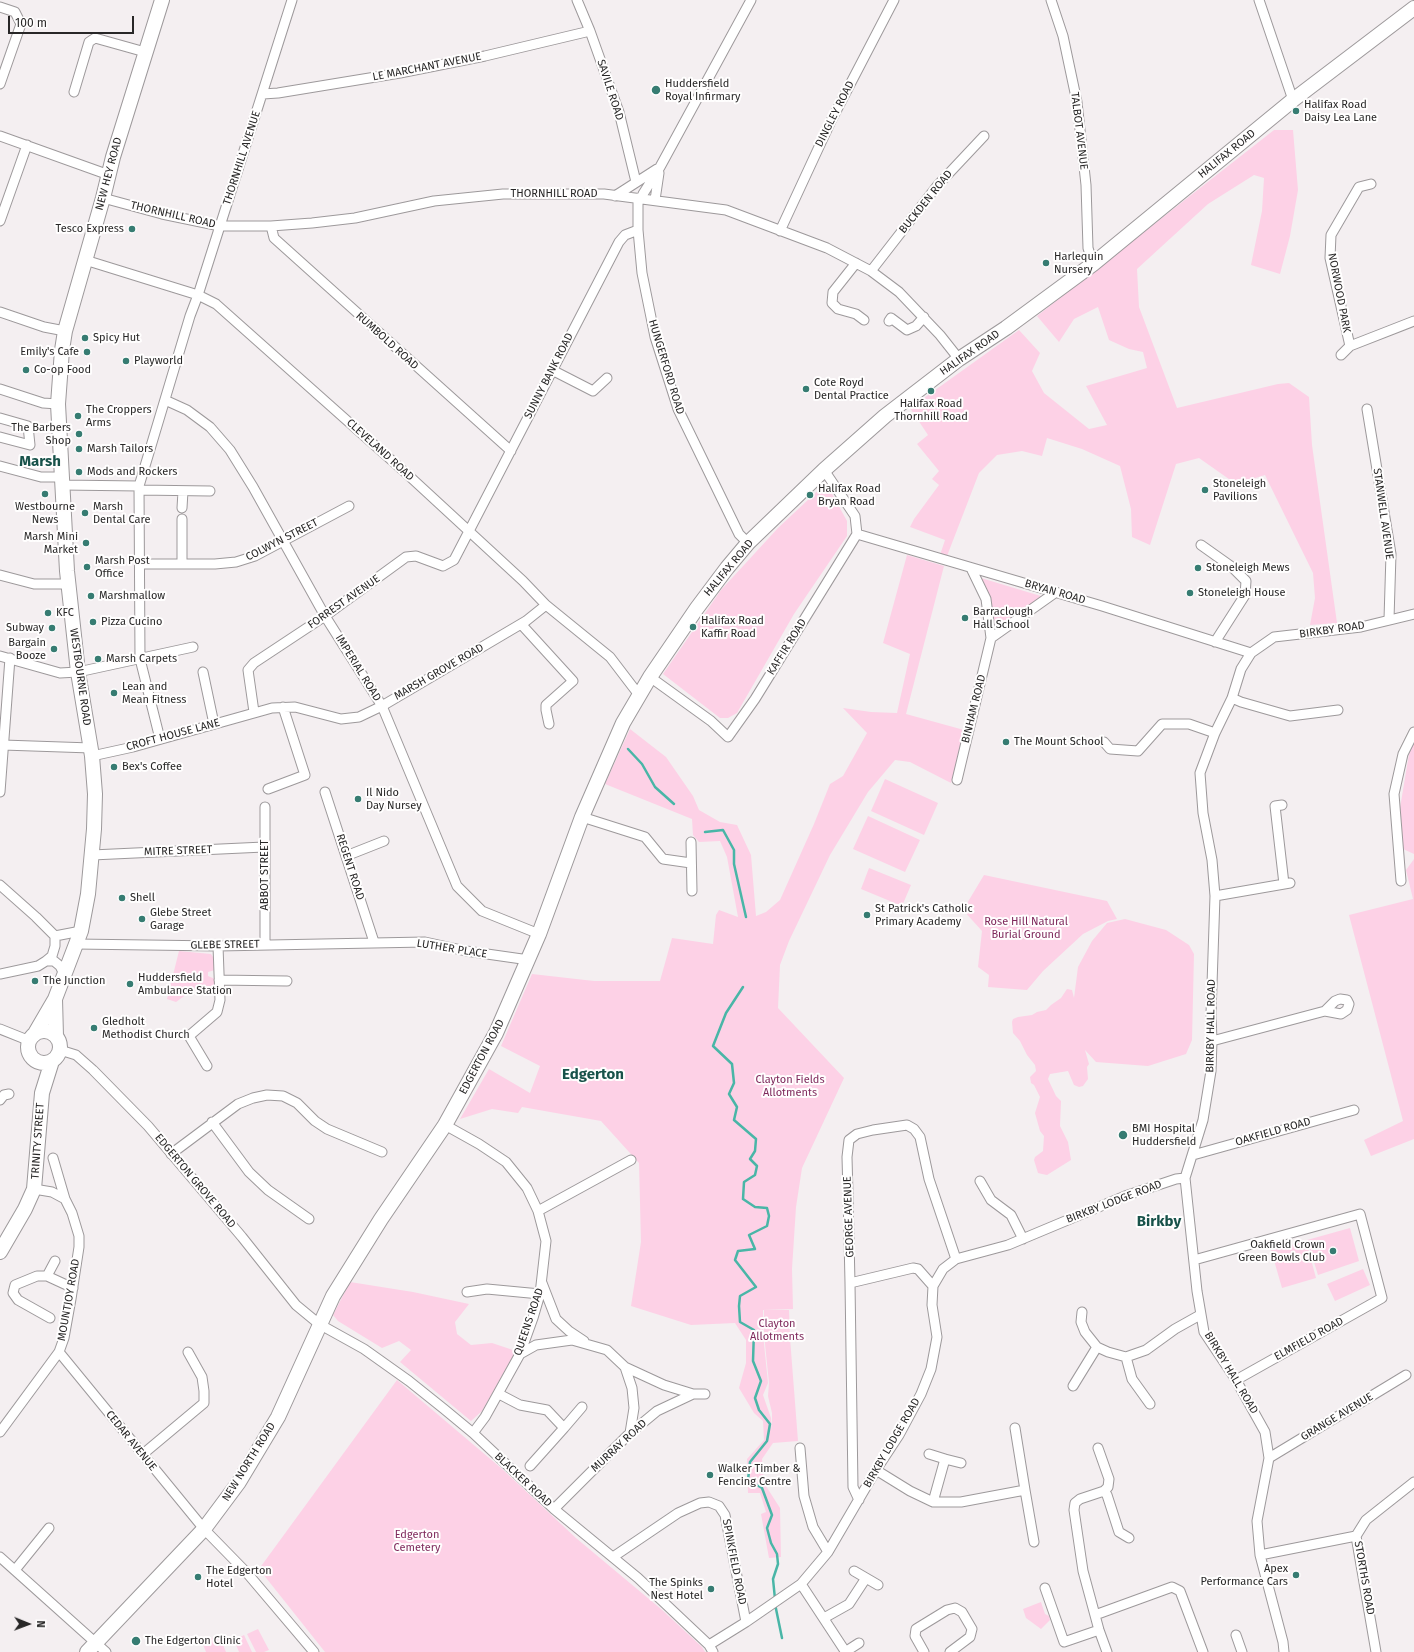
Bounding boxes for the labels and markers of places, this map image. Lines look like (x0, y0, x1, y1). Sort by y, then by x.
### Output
place label: Huddersfield Royal Infirmary (665, 77, 740, 103)
marker: Huddersfield Royal Infirmary (650, 84, 662, 96)
place label: Halifax Road Daisy Lea Lane (1304, 98, 1377, 124)
marker: Halifax Road Daisy Lea Lane (1291, 106, 1301, 116)
place label: Tesco Express (56, 222, 124, 236)
marker: Tesco Express (127, 224, 137, 234)
place label: Harlequin Nursery (1054, 250, 1103, 276)
marker: Harlequin Nursery (1041, 258, 1051, 268)
place label: Spicy Hut (93, 331, 140, 345)
marker: Spicy Hut (80, 333, 90, 343)
place label: Emily's Cafe (20, 345, 79, 359)
marker: Emily's Cafe (82, 347, 92, 357)
place label: Playworld (134, 354, 183, 368)
marker: Playworld (121, 356, 131, 366)
place label: Co-op Food (34, 363, 91, 377)
marker: Co-op Food (21, 365, 31, 375)
place label: Cote Royd Dental Practice (814, 376, 889, 402)
marker: Cote Royd Dental Practice (801, 384, 811, 394)
marker: Halifax Road Thornhill Road (926, 386, 936, 396)
place label: Halifax Road Thornhill Road (894, 397, 968, 423)
place label: The Croppers Arms (86, 403, 152, 429)
marker: The Croppers Arms (73, 411, 83, 421)
place label: The Barbers Shop (11, 421, 71, 447)
marker: The Barbers Shop (74, 429, 84, 439)
place label: Marsh Tailors (87, 442, 153, 456)
marker: Marsh Tailors (74, 444, 84, 454)
place label: Mods and Rockers (87, 465, 177, 479)
marker: Mods and Rockers (74, 467, 84, 477)
place label: Stoneleigh Pavilions (1213, 477, 1266, 503)
place label: Halifax Road Bryan Road (818, 482, 881, 508)
marker: Stoneleigh Pavilions (1200, 485, 1210, 495)
marker: Westbourne News (40, 489, 50, 499)
marker: Halifax Road Bryan Road (805, 490, 815, 500)
place label: Westbourne News (15, 500, 75, 526)
place label: Marsh Dental Care (93, 500, 150, 526)
marker: Marsh Dental Care (80, 508, 90, 518)
place label: Marsh Mini Market (24, 530, 78, 556)
marker: Marsh Mini Market (81, 538, 91, 548)
place label: Marsh Post Office (95, 554, 150, 580)
place label: Stoneleigh Mews (1206, 561, 1290, 575)
marker: Marsh Post Office (82, 562, 92, 572)
marker: Stoneleigh Mews (1193, 563, 1203, 573)
place label: Stoneleigh House (1198, 586, 1285, 600)
marker: Stoneleigh House (1185, 588, 1195, 598)
place label: Marshmallow (99, 589, 165, 603)
marker: Marshmallow (86, 591, 96, 601)
place label: Barraclough Hall School (973, 605, 1033, 631)
place label: KFC (56, 606, 74, 620)
marker: KFC (43, 608, 53, 618)
marker: Barraclough Hall School (960, 613, 970, 623)
place label: Halifax Road Kaffir Road (701, 614, 764, 640)
place label: Pizza Cucino (101, 615, 162, 629)
marker: Pizza Cucino (88, 617, 98, 627)
place label: Subway (6, 621, 44, 635)
marker: Halifax Road Kaffir Road (688, 622, 698, 632)
marker: Subway (47, 623, 57, 633)
place label: Bargain Booze (8, 636, 46, 662)
marker: Bargain Booze (49, 644, 59, 654)
place label: Marsh Carpets (106, 652, 177, 666)
marker: Marsh Carpets (93, 654, 103, 664)
place label: Lean and Mean Fitness (122, 680, 186, 706)
marker: Lean and Mean Fitness (109, 688, 119, 698)
place label: The Mount School (1014, 735, 1104, 749)
marker: The Mount School (1001, 737, 1011, 747)
place label: Bex's Coffee (122, 760, 182, 774)
marker: Bex's Coffee (109, 762, 119, 772)
place label: Il Nido Day Nursey (366, 786, 422, 812)
marker: Il Nido Day Nursey (353, 794, 363, 804)
place label: Shell (130, 891, 155, 905)
marker: Shell (117, 893, 127, 903)
place label: St Patrick's Catholic Primary Academy (875, 902, 973, 928)
place label: Glebe Street Garage (150, 906, 211, 932)
marker: St Patrick's Catholic Primary Academy (862, 910, 872, 920)
marker: Glebe Street Garage (137, 914, 147, 924)
place label: Huddersfield Ambulance Station (138, 971, 232, 997)
place label: The Junction (43, 974, 105, 988)
marker: The Junction (30, 976, 40, 986)
marker: Huddersfield Ambulance Station (125, 979, 135, 989)
place label: Gledholt Methodist Church (102, 1015, 190, 1041)
marker: Gledholt Methodist Church (89, 1023, 99, 1033)
place label: BMI Hospital Huddersfield (1132, 1122, 1196, 1148)
marker: BMI Hospital Huddersfield (1117, 1129, 1129, 1141)
place label: Oakfield Crown Green Bowls Club (1238, 1238, 1325, 1264)
marker: Oakfield Crown Green Bowls Club (1328, 1246, 1338, 1256)
place label: Walker Timber & Fencing Centre (718, 1462, 800, 1488)
marker: Walker Timber & Fencing Centre (705, 1470, 715, 1480)
place label: Apex Performance Cars (1200, 1562, 1288, 1588)
place label: The Edgerton Hotel (206, 1564, 272, 1590)
marker: Apex Performance Cars (1291, 1570, 1301, 1580)
marker: The Edgerton Hotel (193, 1572, 203, 1582)
place label: The Spinks Nest Hotel (649, 1576, 703, 1602)
marker: The Spinks Nest Hotel (706, 1584, 716, 1594)
place label: The Edgerton Clinic (145, 1634, 241, 1648)
marker: The Edgerton Clinic (130, 1635, 142, 1647)

